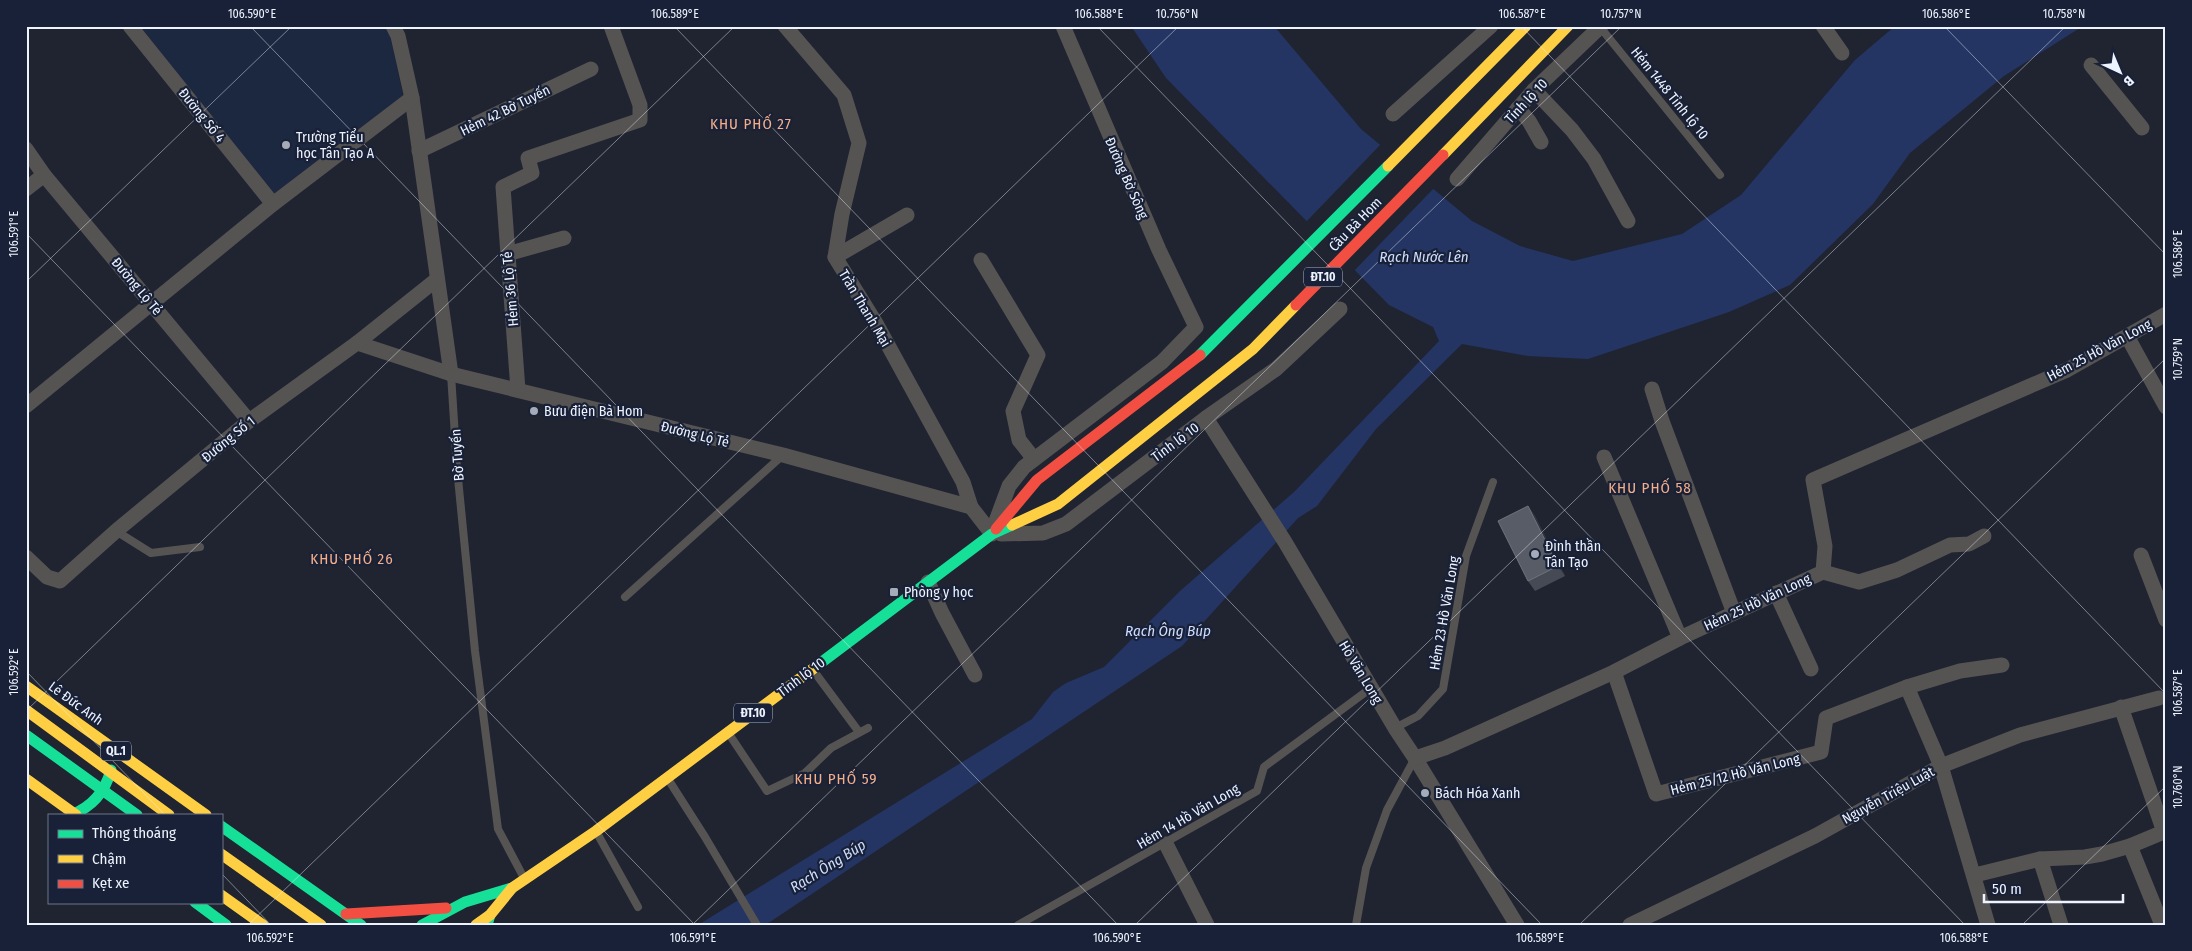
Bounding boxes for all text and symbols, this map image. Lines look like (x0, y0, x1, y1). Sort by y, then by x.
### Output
text: 106.590°E (228, 7, 276, 21)
text: 106.589°E (651, 7, 699, 21)
text: 106.588°E (1075, 7, 1124, 21)
text: 10.756°N (1156, 7, 1198, 21)
text: 106.587°E (1498, 7, 1546, 21)
text: 10.757°N (1600, 7, 1642, 21)
text: 106.586°E (1922, 7, 1970, 21)
text: 10.758°N (2043, 7, 2085, 21)
street label: Hẻm 1448 Tỉnh lộ 10 (1627, 44, 1712, 143)
north arrow (2094, 48, 2144, 98)
text: B (2120, 72, 2137, 90)
street label: Tỉnh lộ 10 (1501, 75, 1551, 127)
street label: Hẻm 42 Bờ Tuyến (457, 80, 553, 140)
street label: Đường Số 4 (175, 84, 230, 146)
district label: KHU PHỐ 27 (710, 113, 792, 133)
place label: Trường Tiểu học Tân Tạo A (296, 128, 375, 162)
street label: Đường Bờ Sông (1101, 135, 1152, 222)
marker: Trường Tiểu học Tân Tạo A (280, 139, 292, 151)
street label: Cầu Bà Hom (1325, 193, 1385, 255)
text: 106.591°E (7, 210, 21, 257)
text: 106.586°E (2171, 230, 2185, 278)
water label: Rạch Nước Lên (1379, 248, 1469, 266)
street label: Hẻm 36 Lộ Tẻ (499, 251, 522, 327)
street label: Đường Lộ Tẻ (108, 254, 166, 319)
street label: Trần Thanh Mại (835, 266, 895, 350)
road number: ĐT.10 (1304, 268, 1342, 286)
street label: Hẻm 25 Hồ Văn Long (2044, 315, 2155, 385)
text: 10.759°N (2171, 338, 2185, 380)
place label: Bưu điện Bà Hom (544, 403, 643, 420)
marker: Bưu điện Bà Hom (528, 405, 540, 417)
street label: Đường Số 1 (198, 412, 258, 466)
street label: Đường Lộ Tẻ (659, 418, 731, 451)
street label: Tỉnh lộ 10 (1148, 419, 1202, 466)
street label: Bờ Tuyến (446, 428, 468, 482)
district label: KHU PHỐ 58 (1608, 477, 1692, 497)
place label: Đình thần Tân Tạo (1545, 537, 1601, 571)
district label: KHU PHỐ 26 (310, 548, 394, 568)
marker: Đình thần Tân Tạo (1529, 548, 1541, 560)
street label: Hẻm 23 Hồ Văn Long (1425, 554, 1463, 672)
street label: Hẻm 25 Hồ Văn Long (1701, 569, 1814, 635)
place label: Phòng y học (904, 584, 973, 601)
marker: Phòng y học (888, 586, 900, 598)
water label: Rạch Ông Búp (1125, 622, 1211, 640)
street label: Hồ Văn Long (1335, 637, 1387, 707)
text: 106.592°E (7, 648, 21, 696)
street label: Tỉnh lộ 10 (774, 654, 828, 701)
text: 106.587°E (2171, 669, 2185, 717)
street label: Lê Đức Anh (45, 678, 106, 729)
road number: ĐT.10 (734, 704, 772, 722)
road number: QL.1 (101, 741, 131, 760)
street label: Hẻm 25/12 Hồ Văn Long (1668, 749, 1802, 799)
street label: Nguyễn Triệu Luật (1839, 763, 1938, 828)
text: 10.760°N (2171, 765, 2185, 809)
district label: KHU PHỐ 59 (794, 768, 878, 788)
street label: Hẻm 14 Hồ Văn Long (1134, 779, 1243, 853)
place label: Bách Hóa Xanh (1435, 785, 1520, 802)
marker: Bách Hóa Xanh (1419, 787, 1431, 799)
legend (48, 814, 222, 904)
text: Thông thoáng (92, 824, 176, 842)
water label: Rạch Ông Búp (787, 836, 869, 896)
text: Chậm (92, 850, 126, 868)
scale bar (1984, 871, 2123, 903)
text: Kẹt xe (92, 874, 129, 892)
text: 50 m (1992, 880, 2022, 898)
text: 106.592°E (246, 931, 294, 945)
text: 106.591°E (670, 931, 717, 945)
text: 106.590°E (1093, 931, 1141, 945)
text: 106.589°E (1516, 931, 1564, 945)
text: 106.588°E (1940, 931, 1989, 945)

